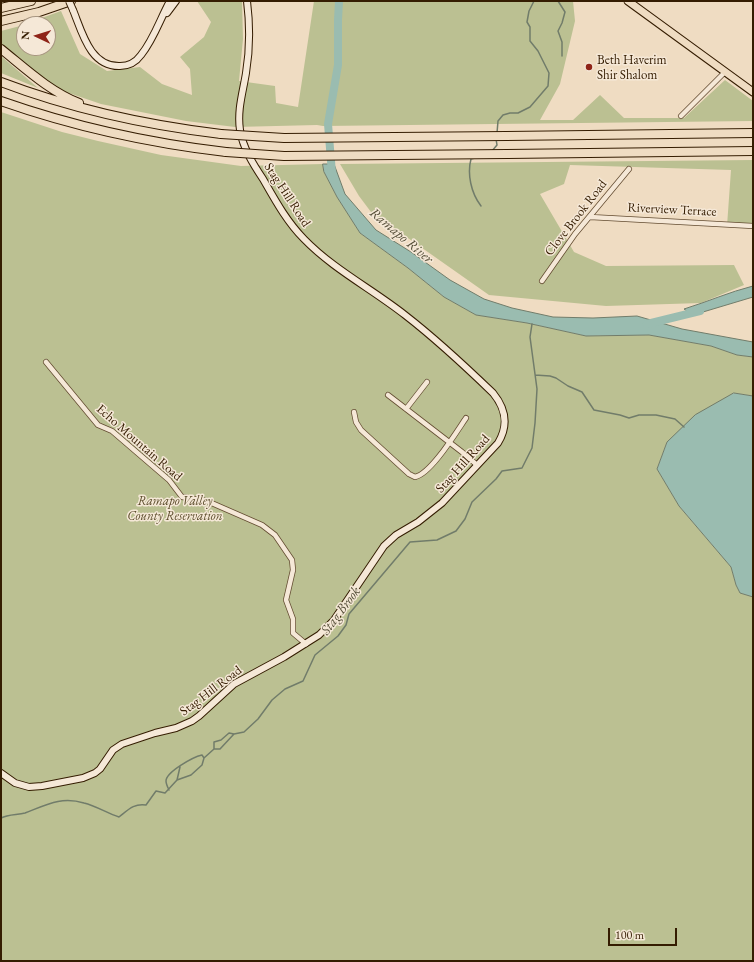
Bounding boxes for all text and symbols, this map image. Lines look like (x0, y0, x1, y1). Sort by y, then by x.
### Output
north arrow (16, 16, 56, 56)
text: N (18, 30, 32, 40)
place label: Beth Haverim Shir Shalom (597, 52, 667, 83)
marker: Beth Haverim Shir Shalom (584, 62, 594, 72)
street label: Stag Hill Road (260, 160, 314, 230)
street label: Clove Brook Road (541, 177, 611, 259)
street label: Riverview Terrace (627, 200, 717, 220)
water label: Ramapo River (366, 205, 436, 267)
street label: Echo Mountain Road (93, 401, 185, 485)
street label: Stag Hill Road (433, 432, 493, 496)
park label: Ramapo Valley County Reservation (127, 493, 223, 524)
water label: Stag Brook (317, 584, 365, 638)
street label: Stag Hill Road (177, 663, 245, 719)
scale bar (610, 920, 679, 946)
text: 100 m (615, 927, 644, 943)

